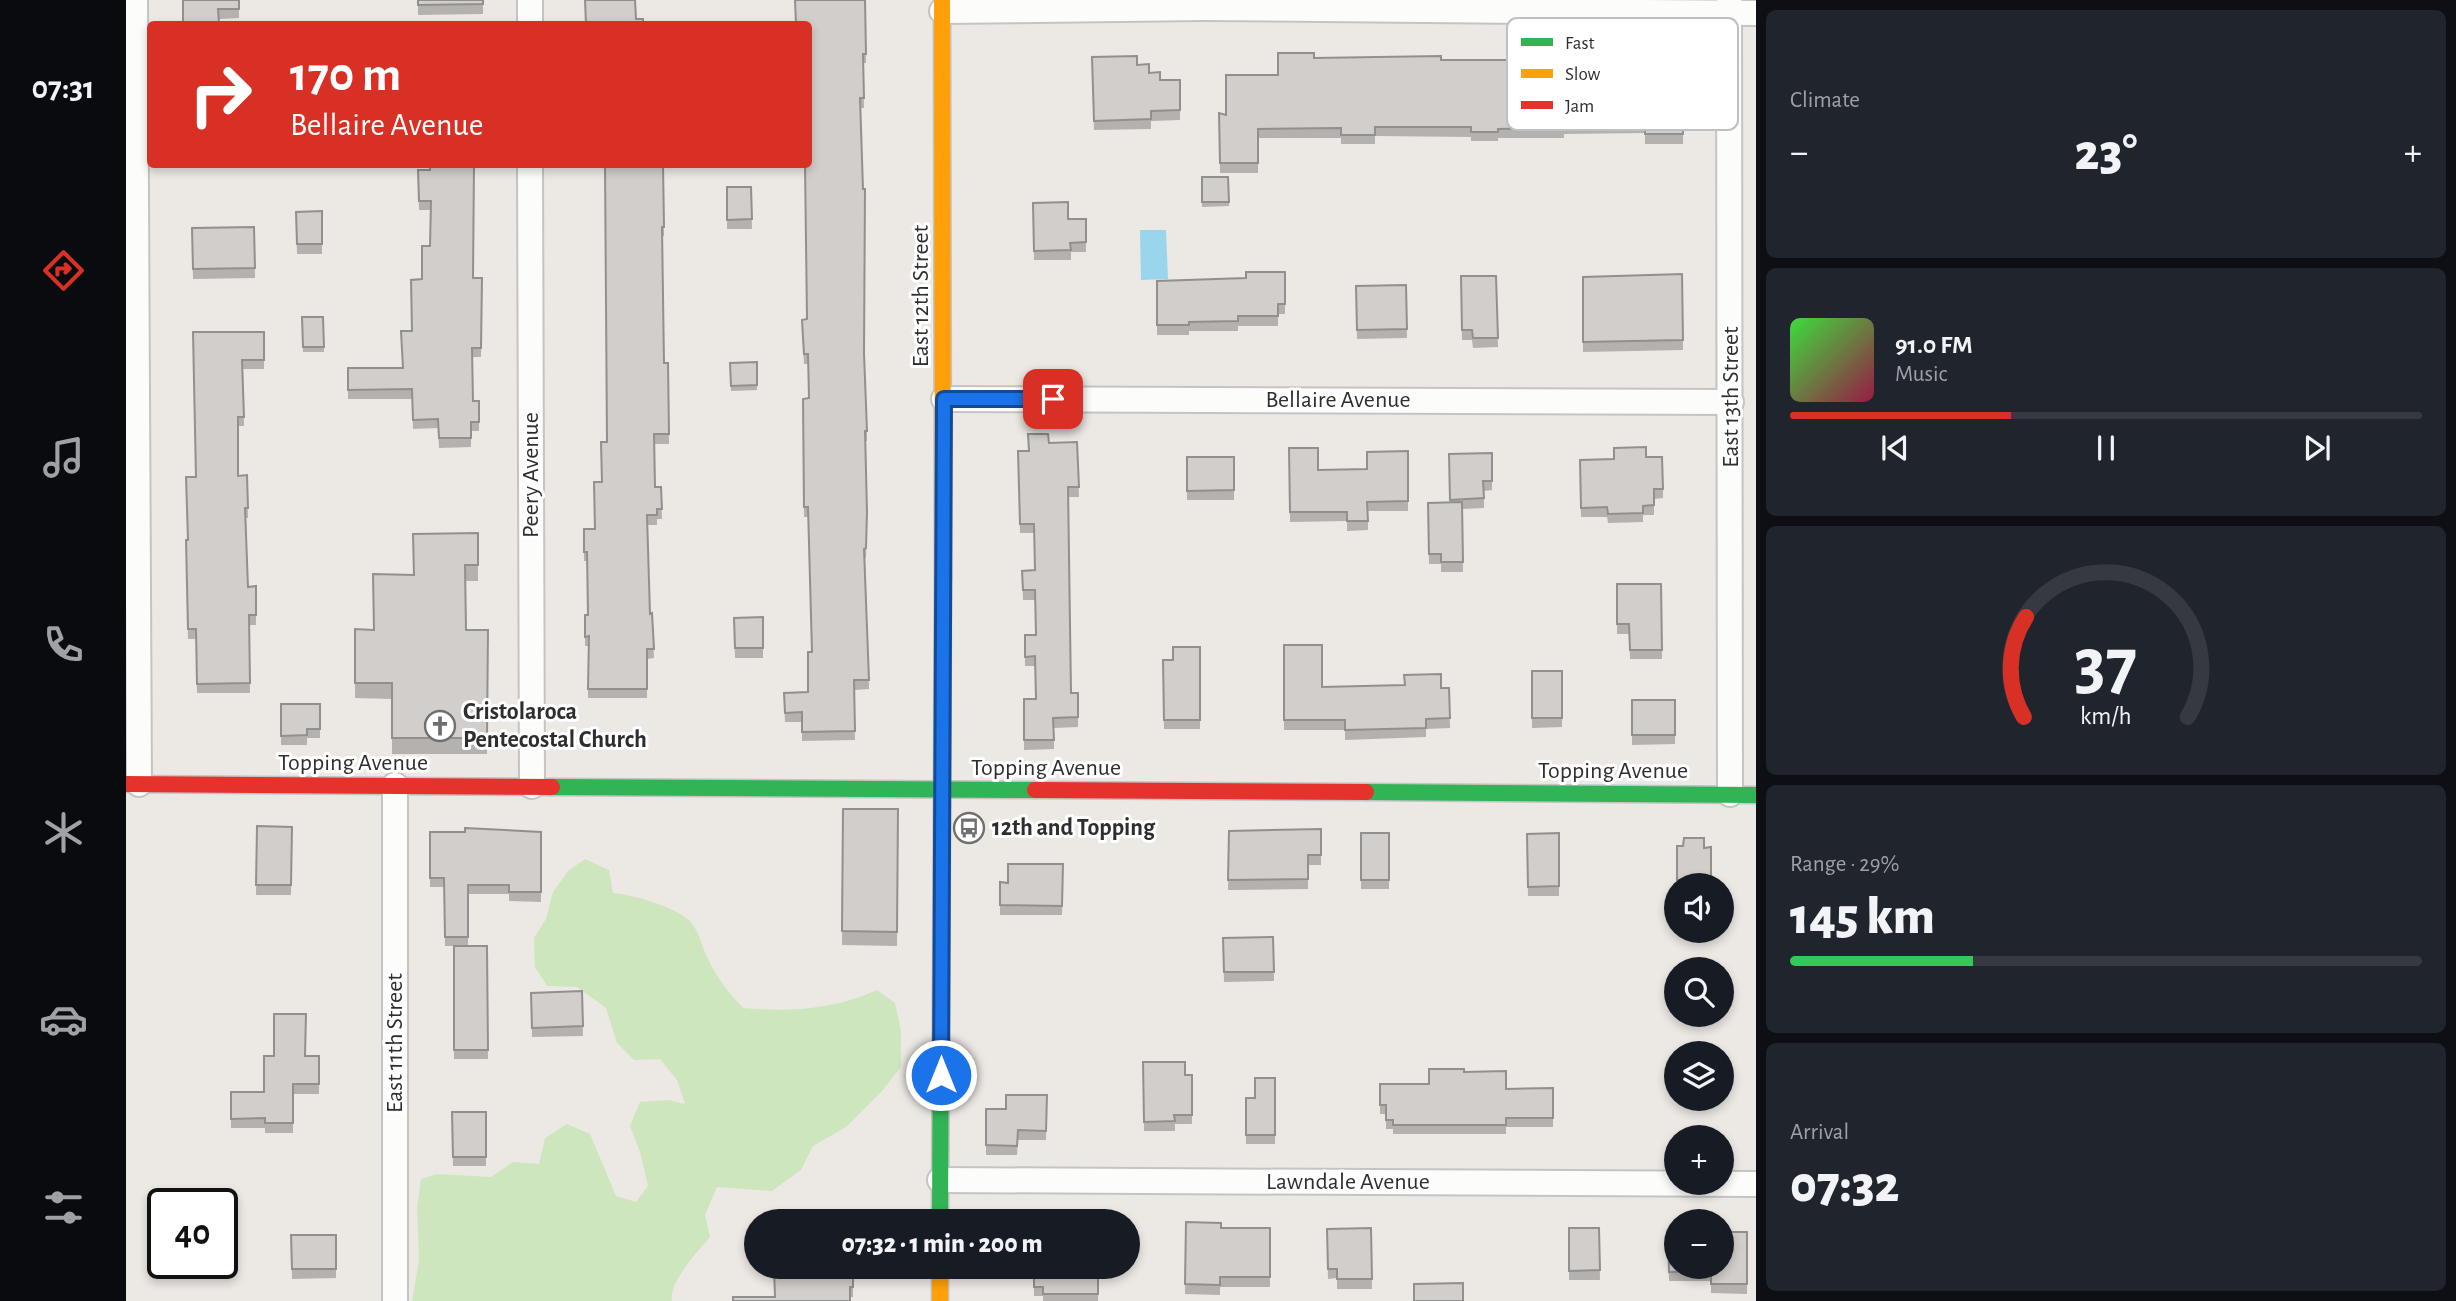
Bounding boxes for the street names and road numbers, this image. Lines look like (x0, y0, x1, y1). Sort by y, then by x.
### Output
street label: East 12th Street (909, 224, 933, 367)
street label: East 13th Street (1719, 326, 1743, 468)
street label: Bellaire Avenue (1265, 388, 1411, 412)
street label: Peery Avenue (519, 412, 543, 538)
street label: Topping Avenue (278, 751, 428, 775)
street label: Topping Avenue (971, 756, 1121, 780)
street label: Topping Avenue (1538, 759, 1688, 783)
street label: East 11th Street (383, 973, 407, 1113)
street label: Lawndale Avenue (1266, 1170, 1430, 1194)

